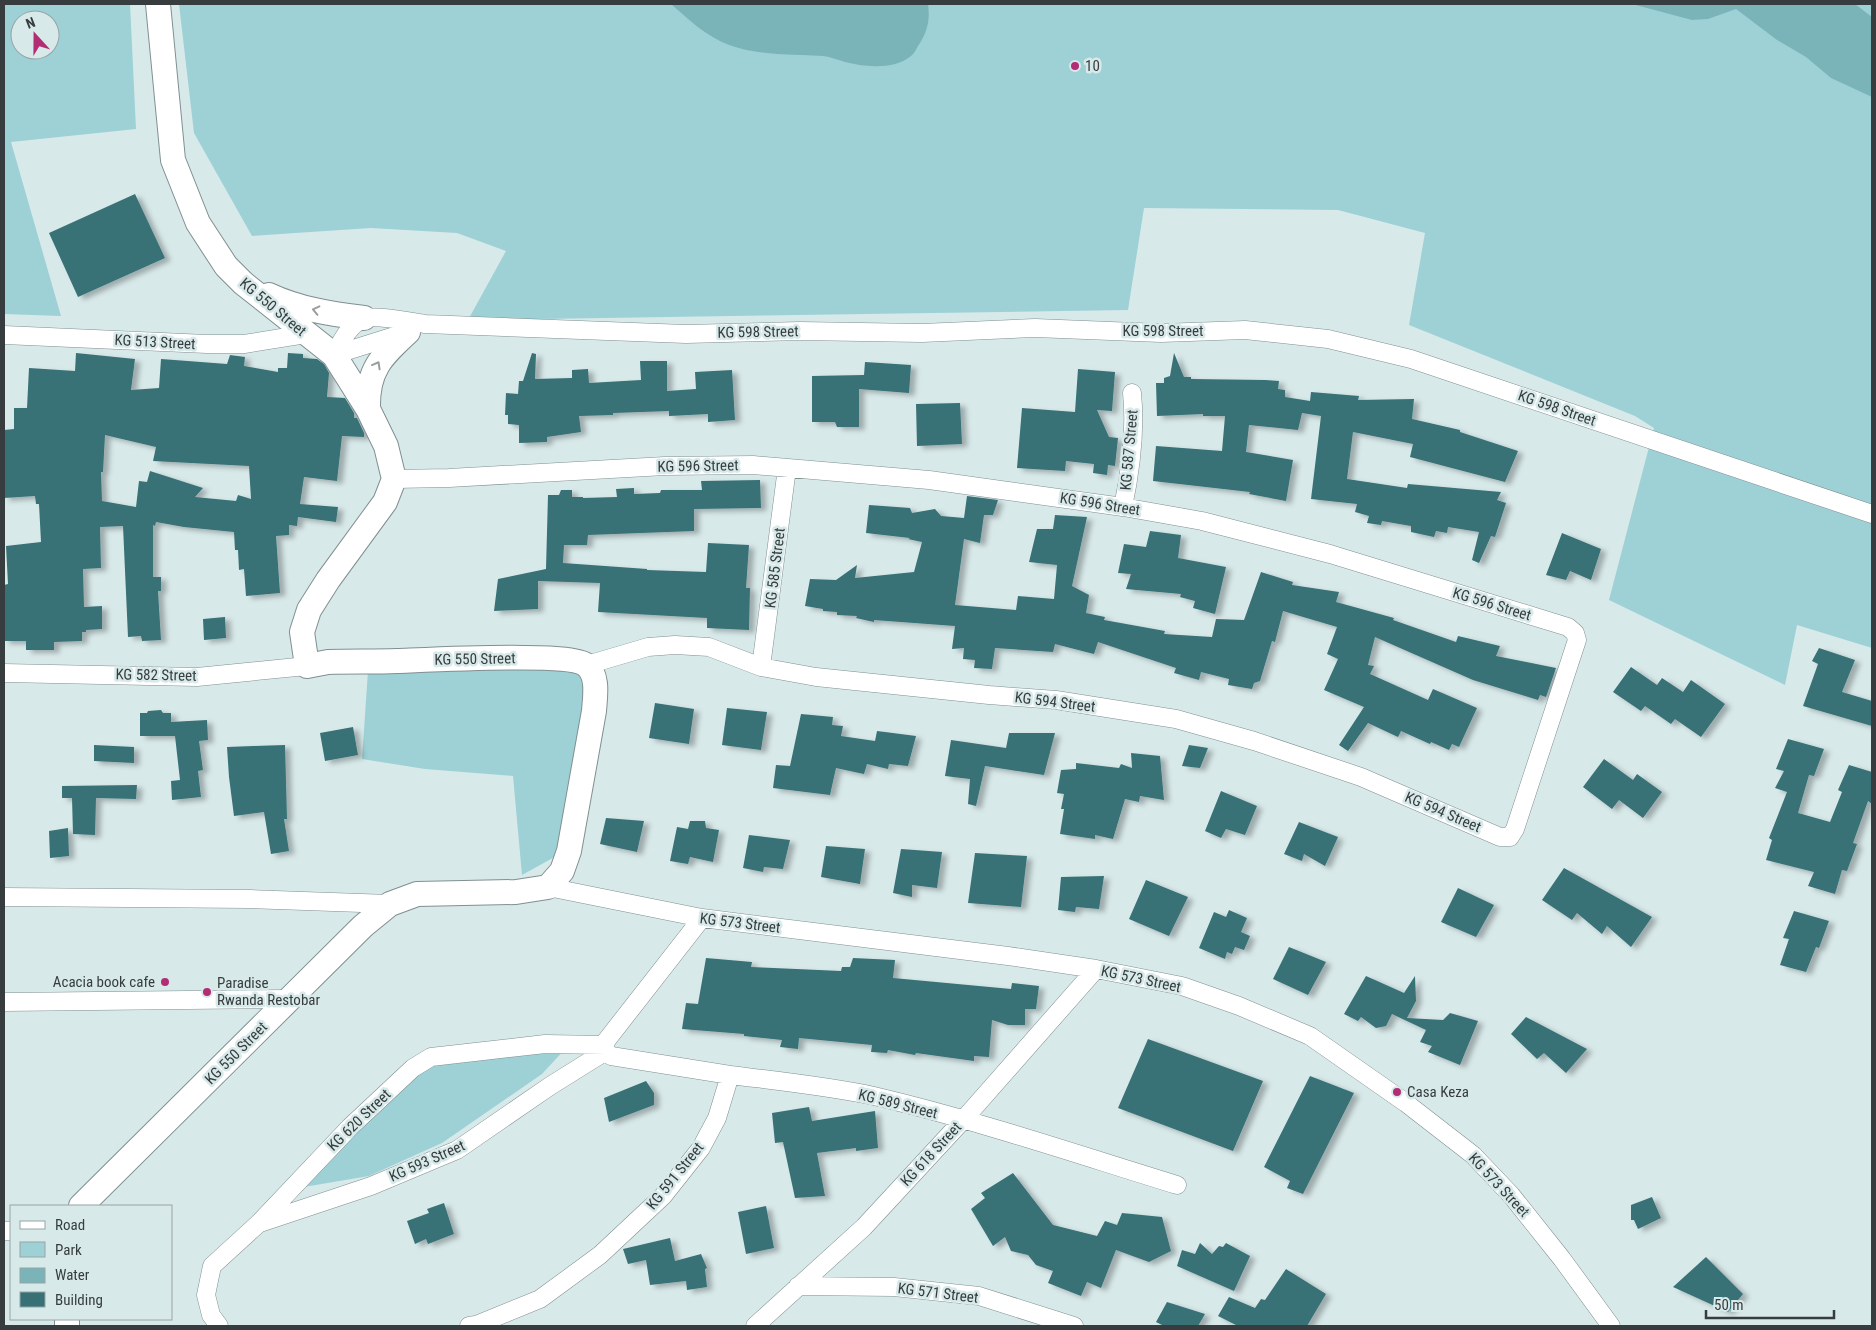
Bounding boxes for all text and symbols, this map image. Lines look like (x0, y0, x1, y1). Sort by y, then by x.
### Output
north arrow (10, 10, 60, 60)
text: N (23, 14, 37, 32)
place label: 10 (1085, 57, 1100, 75)
marker: 10 (1069, 60, 1081, 72)
street label: KG 550 Street (236, 274, 310, 340)
one-way arrow (311, 305, 320, 316)
street label: KG 598 Street (717, 322, 799, 342)
street label: KG 598 Street (1122, 322, 1204, 340)
street label: KG 513 Street (114, 331, 196, 353)
one-way arrow (371, 362, 381, 371)
street label: KG 598 Street (1516, 386, 1598, 430)
street label: KG 587 Street (1117, 409, 1141, 491)
street label: KG 596 Street (657, 456, 739, 476)
street label: KG 596 Street (1059, 489, 1141, 519)
street label: KG 585 Street (761, 527, 789, 609)
street label: KG 596 Street (1451, 584, 1533, 624)
street label: KG 550 Street (434, 649, 516, 669)
street label: KG 582 Street (115, 665, 197, 685)
street label: KG 594 Street (1014, 688, 1096, 716)
street label: KG 594 Street (1402, 788, 1484, 836)
street label: KG 573 Street (699, 909, 781, 937)
street label: KG 573 Street (1099, 962, 1183, 996)
place label: Acacia book cafe (53, 973, 155, 991)
place label: Paradise Rwanda Restobar (217, 974, 320, 1009)
marker: Acacia book cafe (159, 976, 171, 988)
marker: Paradise Rwanda Restobar (201, 986, 213, 998)
street label: KG 550 Street (201, 1018, 271, 1088)
place label: Casa Keza (1407, 1083, 1469, 1101)
street label: KG 620 Street (324, 1085, 394, 1155)
street label: KG 589 Street (856, 1085, 940, 1123)
marker: Casa Keza (1391, 1086, 1403, 1098)
street label: KG 618 Street (897, 1118, 965, 1190)
street label: KG 593 Street (386, 1136, 468, 1186)
street label: KG 591 Street (642, 1139, 708, 1213)
street label: KG 573 Street (1465, 1149, 1533, 1221)
legend (10, 1205, 172, 1320)
text: Road (55, 1216, 85, 1234)
text: Park (55, 1241, 82, 1259)
text: Water (55, 1266, 90, 1284)
street label: KG 571 Street (897, 1279, 979, 1307)
scale bar (1706, 1288, 1834, 1320)
text: Building (55, 1291, 103, 1309)
text: 50 m (1714, 1296, 1744, 1314)

